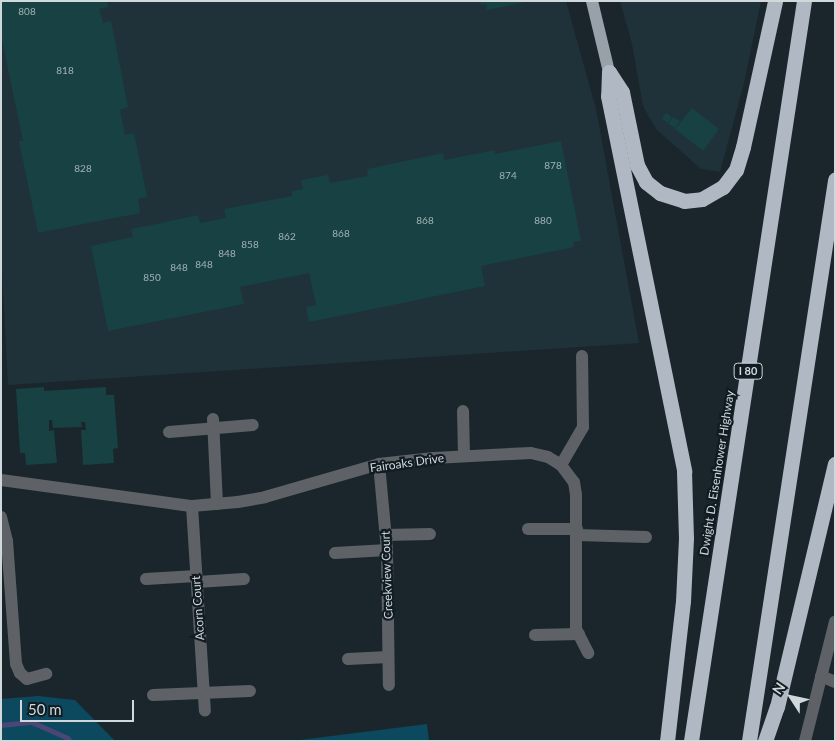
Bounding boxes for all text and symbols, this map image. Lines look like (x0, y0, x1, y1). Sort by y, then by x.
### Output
house number: 808 (18, 6, 36, 18)
house number: 818 (56, 65, 74, 77)
house number: 878 (544, 160, 562, 172)
house number: 828 (74, 163, 92, 175)
house number: 874 (499, 170, 517, 182)
house number: 868 (416, 215, 434, 227)
house number: 880 (534, 215, 552, 227)
house number: 868 (332, 228, 350, 240)
house number: 862 (278, 231, 296, 243)
house number: 858 (241, 239, 259, 251)
house number: 848 (218, 248, 236, 260)
house number: 848 (195, 259, 213, 271)
house number: 848 (170, 262, 188, 274)
house number: 850 (143, 272, 161, 284)
road number: I 80 (733, 362, 763, 380)
street label: Dwight D. Eisenhower Highway (697, 389, 737, 557)
street label: Fairoaks Drive (369, 451, 445, 475)
street label: Creekview Court (378, 530, 396, 620)
street label: Acorn Court (189, 575, 207, 641)
north arrow (766, 672, 816, 722)
text: N (768, 679, 788, 697)
scale bar (22, 690, 136, 722)
text: 50 m (28, 700, 62, 718)

